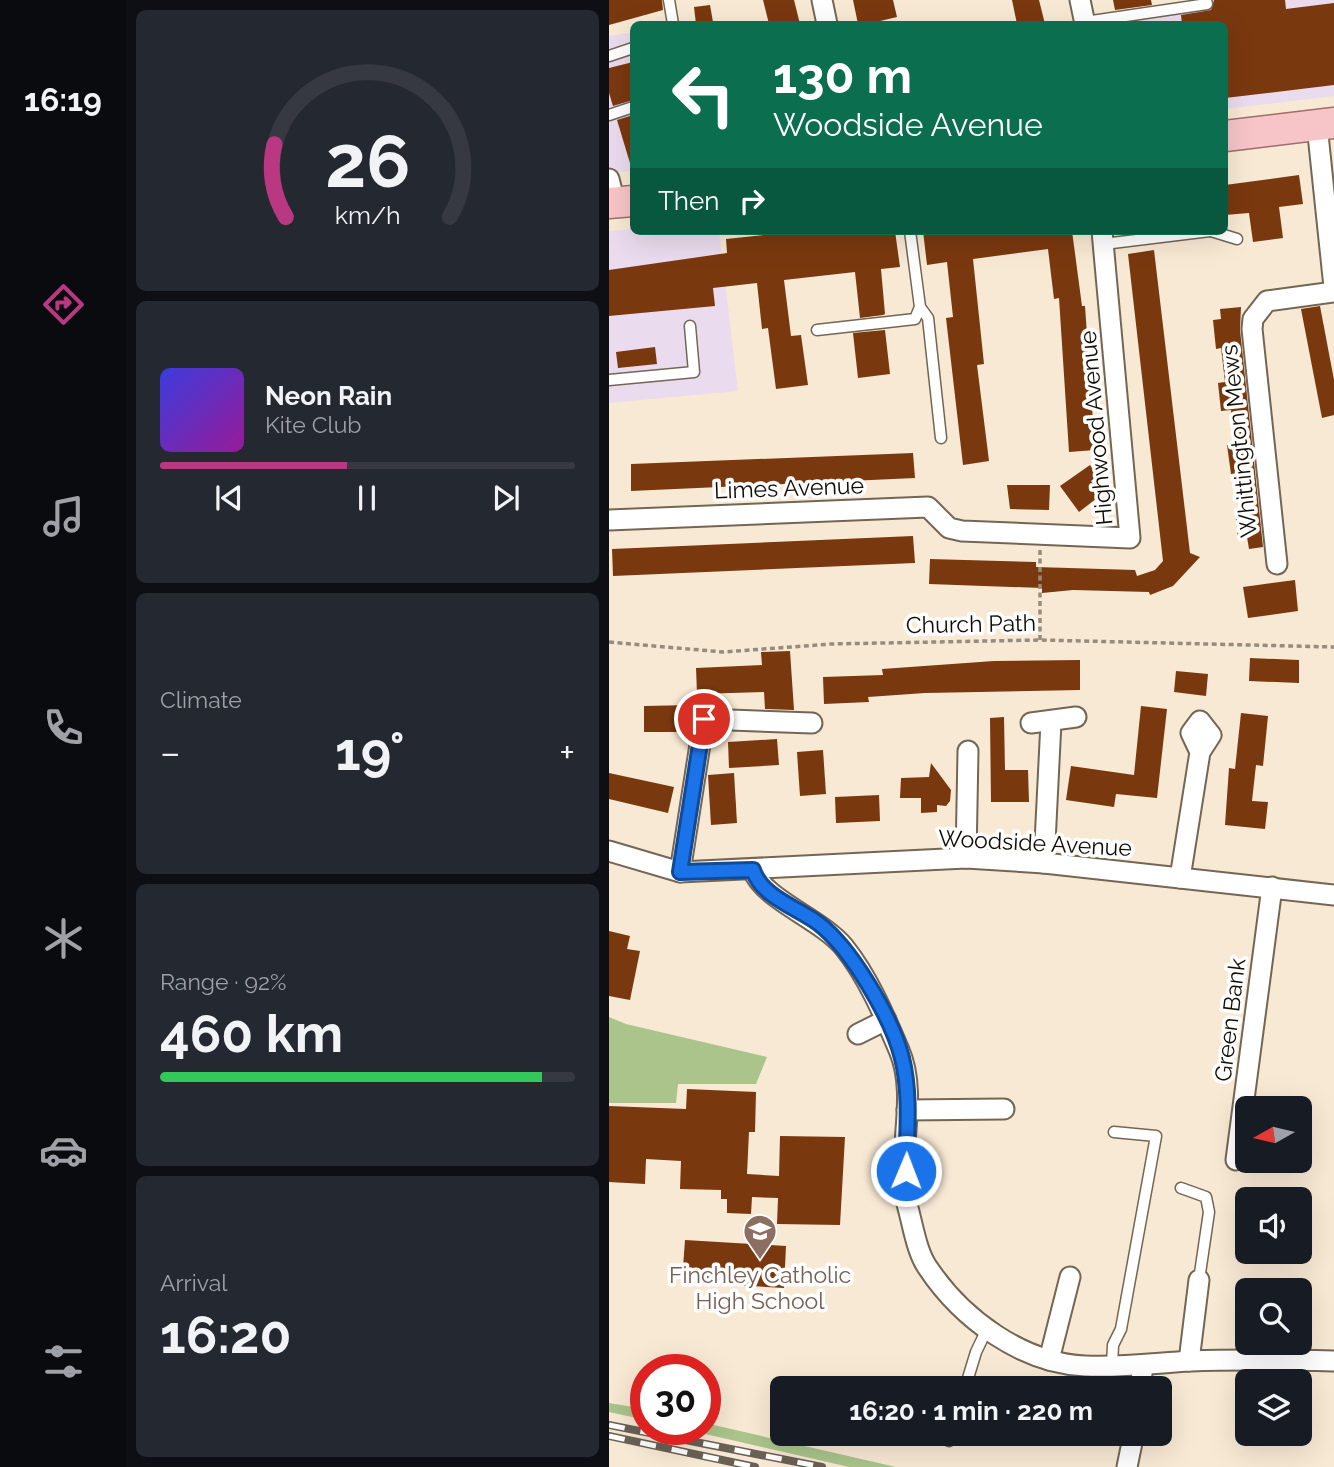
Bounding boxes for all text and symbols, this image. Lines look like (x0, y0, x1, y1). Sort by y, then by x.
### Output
text: 130 m (773, 47, 912, 104)
icon: left (658, 49, 749, 140)
text: 16:19 (24, 81, 102, 118)
text: Woodside Avenue (773, 106, 1043, 143)
text: 26 (325, 119, 410, 204)
icon: right (733, 182, 771, 220)
text: Then (658, 186, 719, 216)
text: km/h (335, 200, 400, 230)
icon: directions (39, 280, 88, 329)
street label: Highwood Avenue (1074, 330, 1117, 526)
street label: Whittington Mews (1215, 343, 1262, 539)
text: Neon Rain (265, 381, 392, 411)
text: Kite Club (265, 411, 362, 438)
street label: Limes Avenue (714, 471, 864, 504)
icon: previous (210, 479, 248, 517)
icon: pause (348, 479, 386, 517)
icon: next (487, 479, 525, 517)
icon: music (39, 492, 88, 541)
street label: Church Path (906, 609, 1036, 638)
text: Climate (160, 686, 242, 713)
pin (674, 689, 734, 749)
icon: arrive (685, 700, 723, 738)
icon: phone (39, 703, 88, 752)
text: 19° (335, 721, 405, 782)
text: − (160, 730, 180, 775)
text: + (559, 730, 575, 775)
street label: Woodside Avenue (937, 824, 1133, 861)
icon: climate (39, 914, 88, 963)
street label: Green Bank (1209, 957, 1250, 1083)
text: Range · 92% (160, 968, 286, 995)
text: 460 km (160, 1003, 343, 1064)
north arrow (1235, 1096, 1313, 1172)
map controls (1235, 1096, 1312, 1446)
icon: car (39, 1126, 88, 1175)
position arrow (869, 1134, 943, 1208)
button: sound (1235, 1187, 1312, 1264)
school or university icon: Finchley Catholic High School (741, 1212, 779, 1261)
place label: Finchley Catholic High School (669, 1261, 851, 1314)
text: Arrival (160, 1269, 227, 1296)
button: search (1235, 1278, 1312, 1355)
text: 16:20 (160, 1304, 291, 1365)
icon: filters (39, 1337, 88, 1386)
speed limit sign: 30 (630, 1354, 721, 1445)
button: layers (1235, 1369, 1312, 1446)
text: 16:20 · 1 min · 220 m (849, 1396, 1093, 1426)

